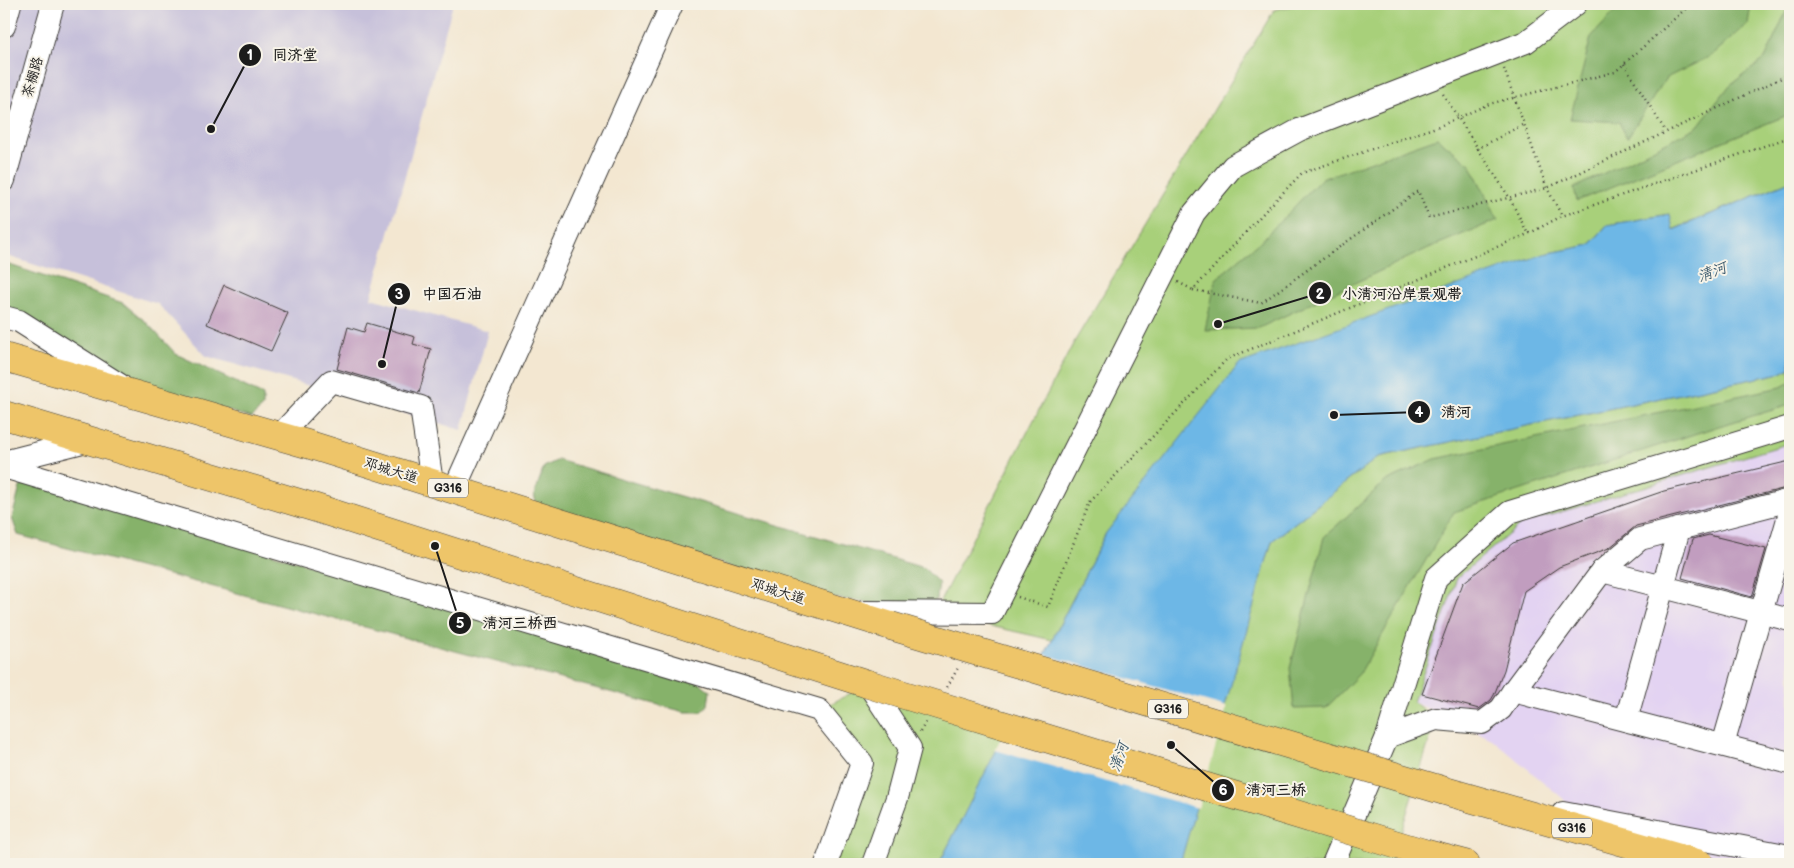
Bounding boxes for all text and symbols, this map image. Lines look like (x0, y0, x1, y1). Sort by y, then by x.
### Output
callout: 同济堂 (238, 40, 328, 70)
text: 1 (247, 46, 253, 65)
text: 同济堂 (272, 46, 318, 65)
street label: 茶棚路 (19, 55, 46, 100)
water label: 清河 (1695, 257, 1732, 287)
callout: 小清河沿岸景观带 (1307, 278, 1472, 308)
callout: 中国石油 (387, 279, 492, 309)
text: 3 (395, 285, 404, 304)
text: 中国石油 (422, 285, 482, 304)
text: 2 (1316, 285, 1325, 304)
text: 小清河沿岸景观带 (1342, 285, 1462, 304)
callout: 清河 (1406, 397, 1481, 427)
text: 4 (1415, 403, 1424, 422)
text: 清河 (1441, 403, 1471, 422)
street label: 邓城大道 (362, 454, 420, 487)
road number: G316 (428, 478, 468, 498)
street label: 邓城大道 (749, 575, 807, 608)
callout: 清河三桥西 (448, 608, 568, 638)
text: 5 (456, 614, 465, 633)
text: 清河三桥西 (482, 614, 558, 633)
road number: G316 (1148, 700, 1188, 719)
water label: 清河 (1106, 737, 1134, 774)
callout: 清河三桥 (1211, 775, 1316, 805)
text: 6 (1218, 781, 1228, 800)
text: 清河三桥 (1246, 781, 1306, 800)
road number: G316 (1552, 818, 1592, 838)

